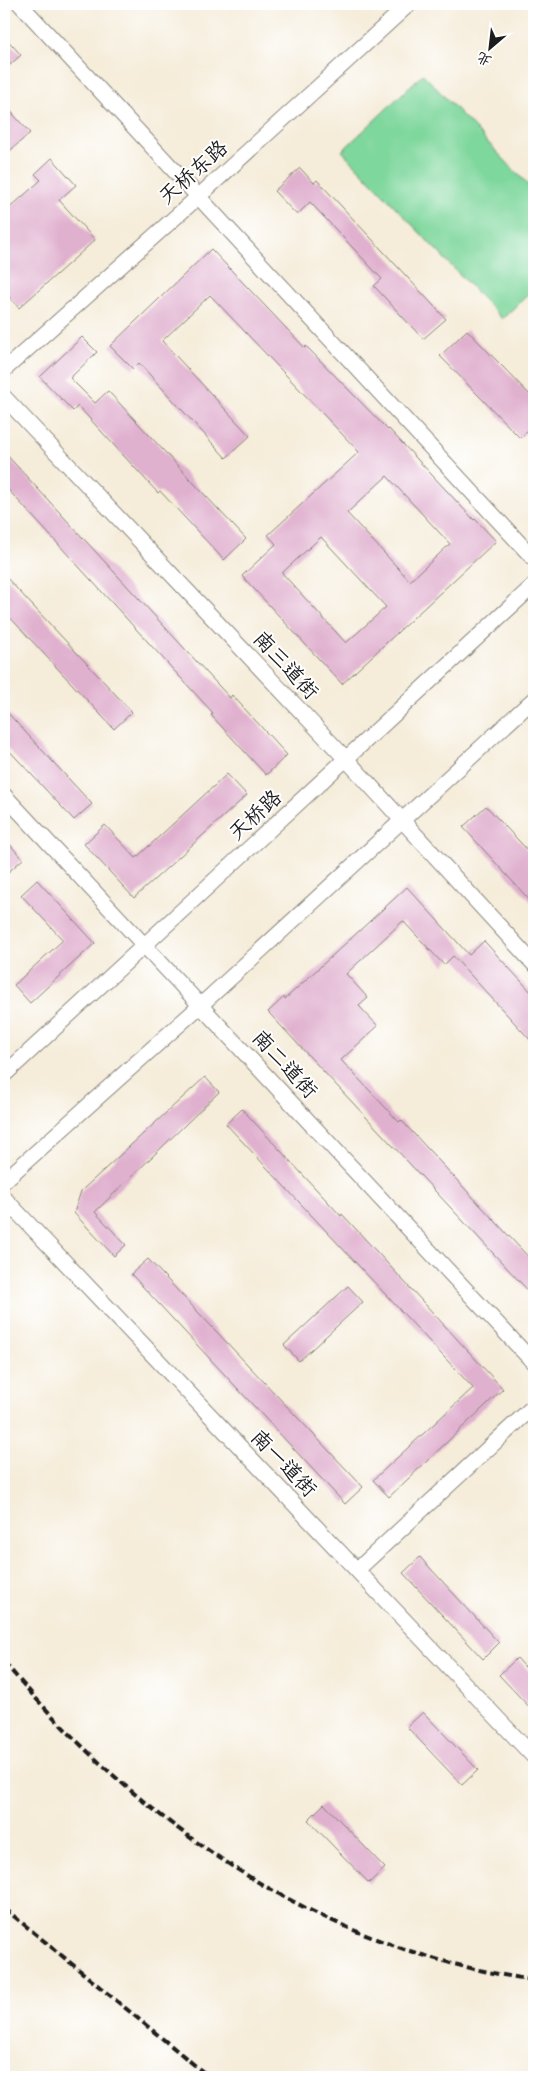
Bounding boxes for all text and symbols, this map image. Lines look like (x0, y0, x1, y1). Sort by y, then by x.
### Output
north arrow (466, 22, 516, 72)
text: 北 (474, 48, 494, 70)
street label: 天桥东路 (153, 134, 233, 210)
street label: 南三道街 (248, 625, 324, 705)
street label: 天桥路 (223, 784, 287, 846)
street label: 南二道街 (247, 1024, 323, 1104)
street label: 南一道街 (245, 1424, 323, 1502)

